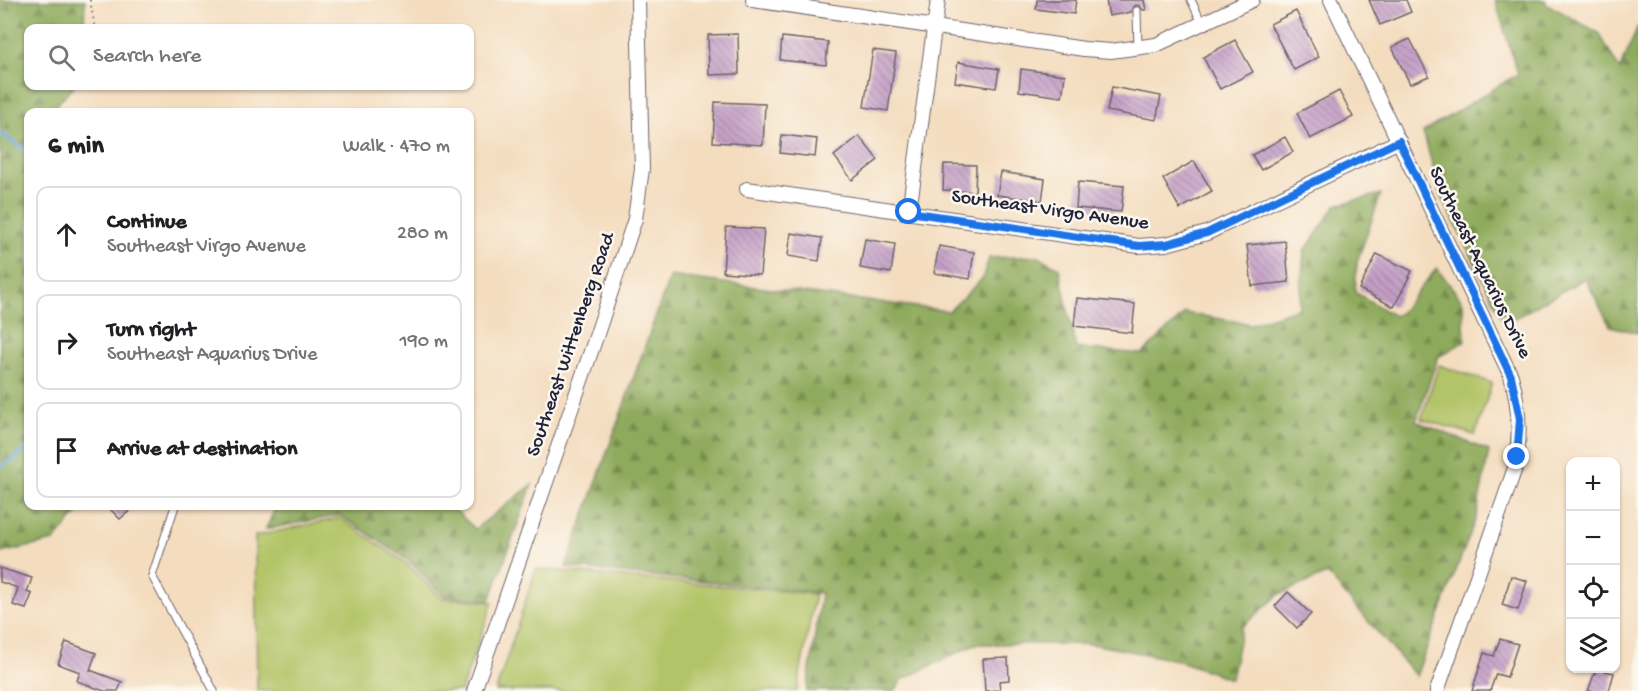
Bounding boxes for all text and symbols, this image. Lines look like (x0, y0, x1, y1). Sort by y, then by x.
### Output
search box (24, 24, 474, 90)
icon: search (45, 41, 78, 74)
text: Search here (93, 44, 201, 70)
text: 6 min (48, 132, 104, 163)
text: Walk · 470 m (343, 136, 450, 159)
street label: Southeast Aquarius Drive (1423, 163, 1536, 363)
street label: Southeast Virgo Avenue (950, 186, 1151, 236)
route start (895, 198, 921, 224)
text: Continue (107, 210, 187, 236)
icon: ahead (50, 218, 83, 251)
text: 280 m (397, 223, 448, 246)
street label: Southeast Wittenberg Road (523, 228, 622, 460)
text: Southeast Virgo Avenue (107, 236, 306, 259)
text: Turn right (107, 318, 195, 344)
icon: right (50, 326, 83, 359)
text: 190 m (400, 331, 448, 354)
text: Southeast Aquarius Drive (107, 344, 317, 367)
icon: arrive (50, 434, 83, 467)
text: Arrive at destination (107, 437, 297, 463)
route end (1503, 443, 1529, 469)
map controls (1566, 457, 1620, 673)
button: + (1566, 457, 1620, 511)
button: − (1566, 511, 1620, 565)
button: locate (1566, 565, 1620, 619)
button: layers (1566, 619, 1620, 673)

